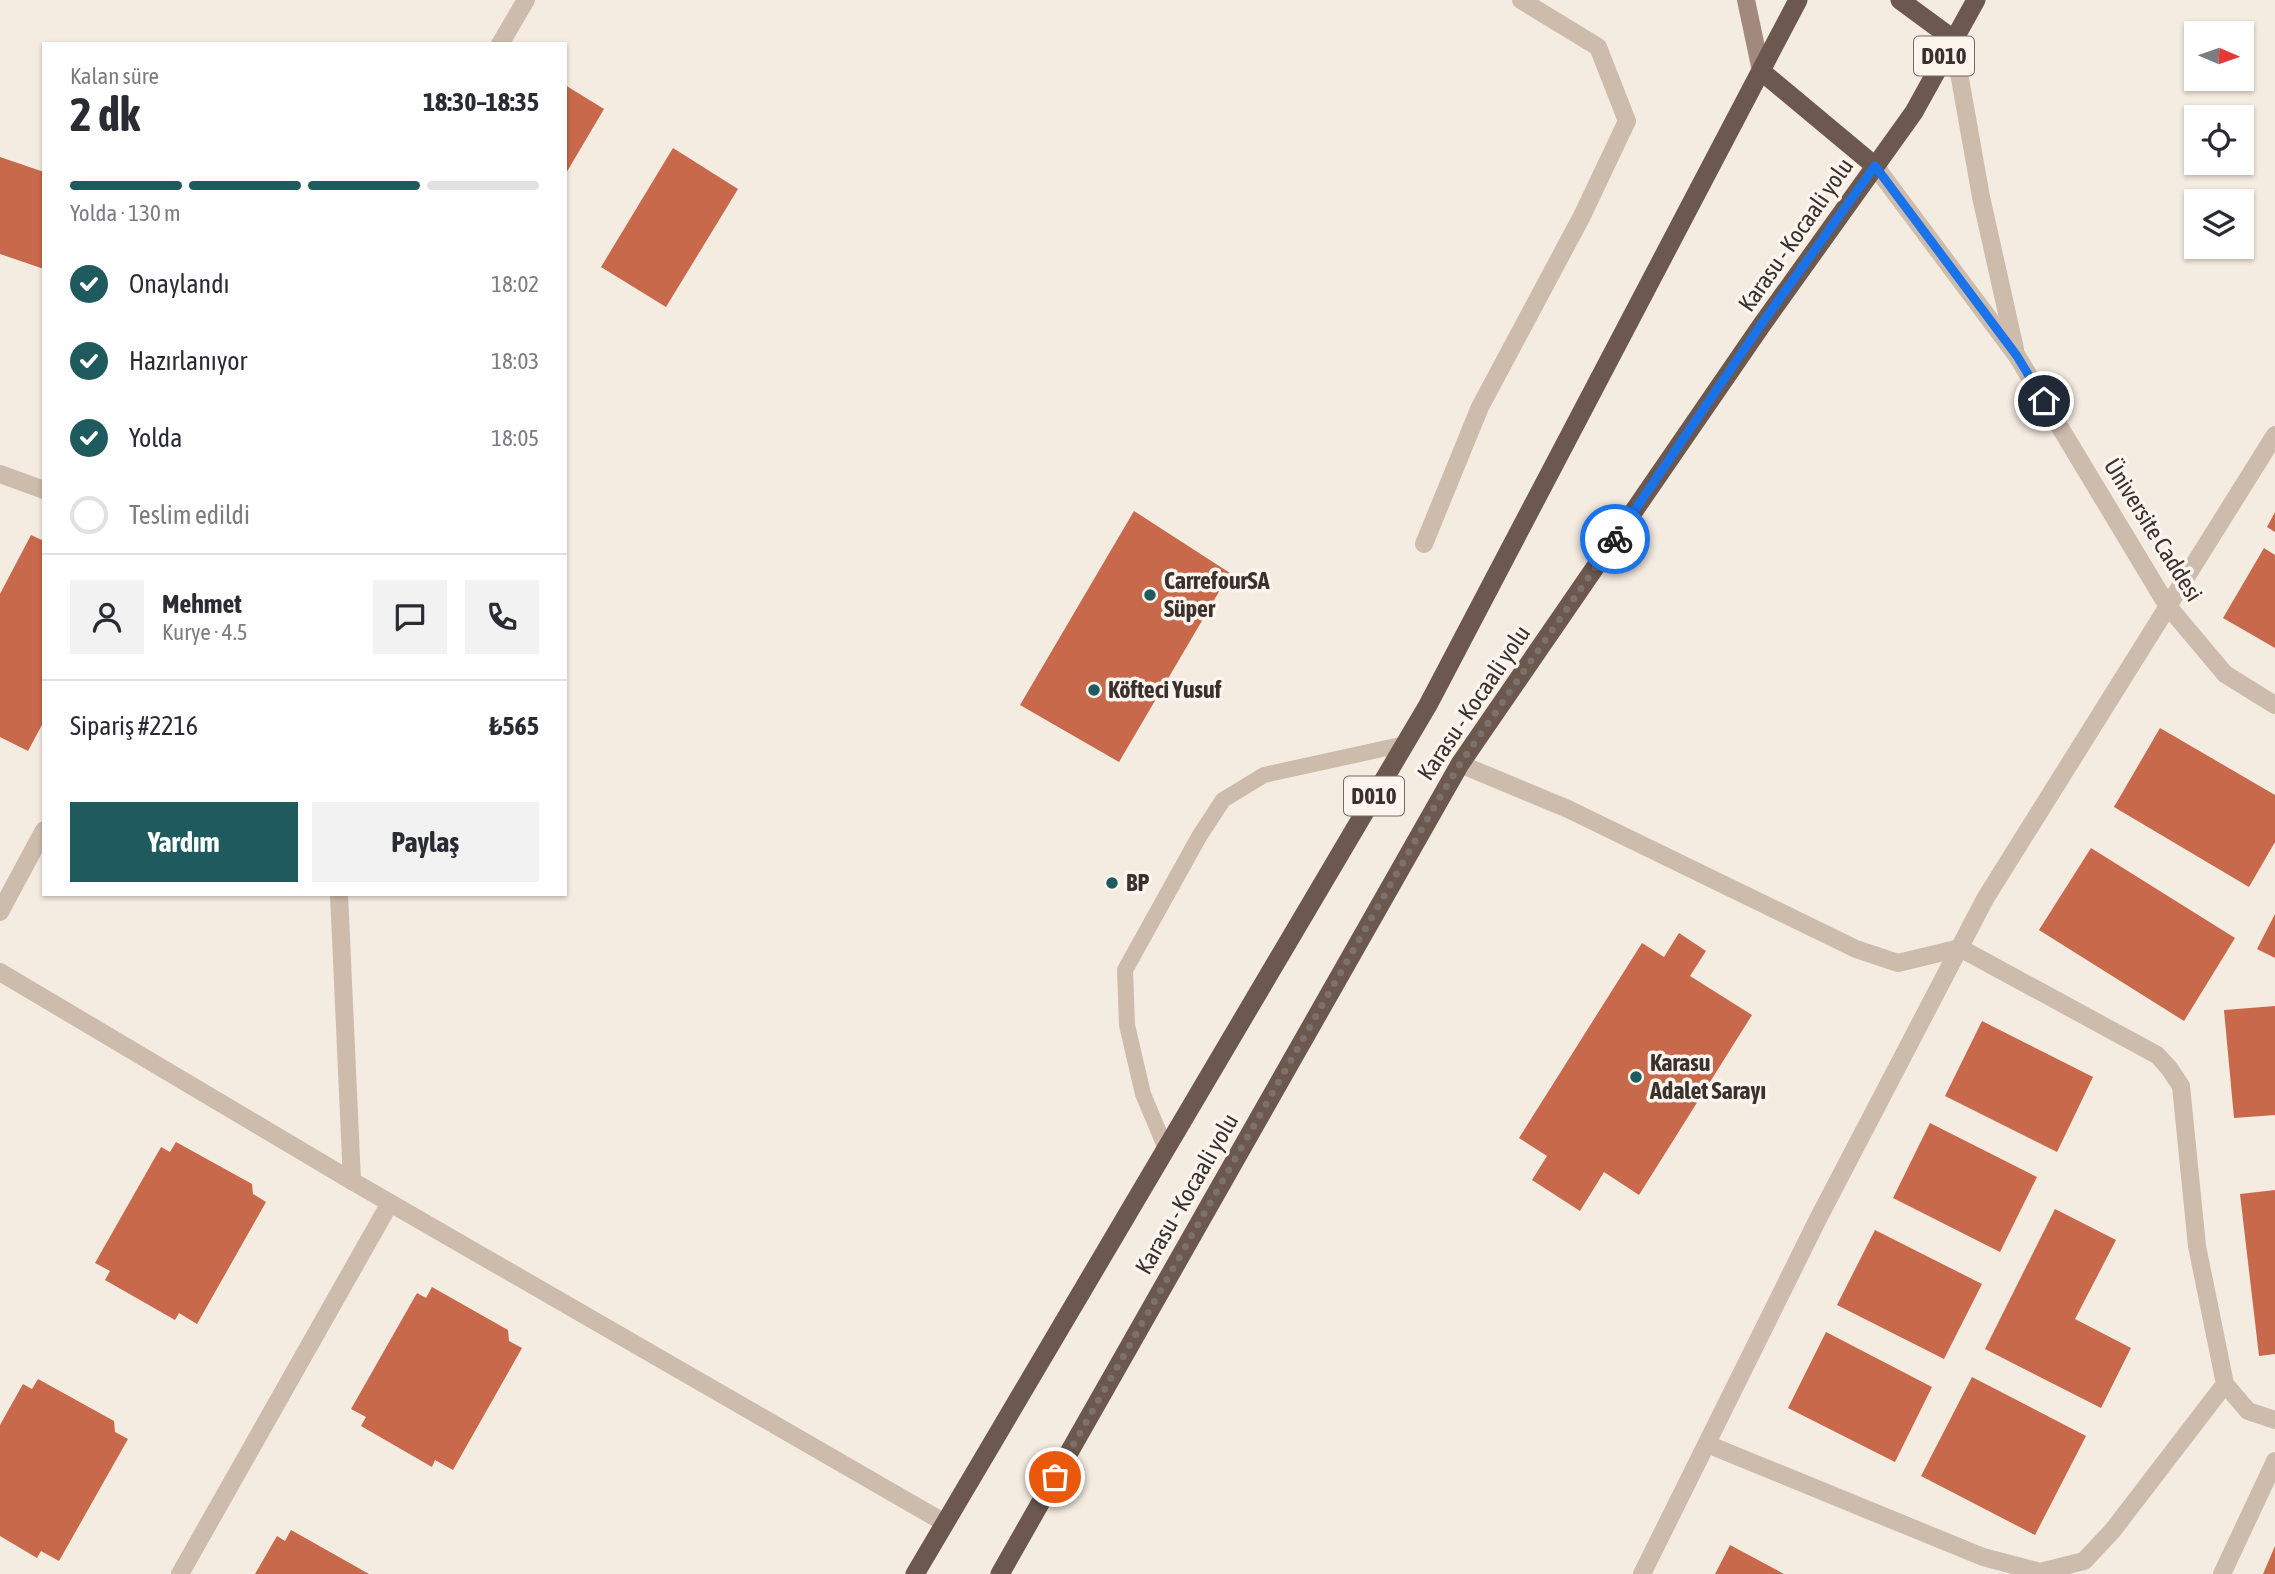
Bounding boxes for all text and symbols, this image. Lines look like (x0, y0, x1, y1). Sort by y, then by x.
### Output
north arrow (2184, 21, 2254, 91)
map controls (2184, 21, 2254, 259)
road number: D010 (1914, 36, 1974, 76)
text: Kalan süre (70, 63, 159, 89)
text: 18:30–18:35 (423, 87, 539, 117)
text: 2 dk (70, 88, 140, 141)
button: locate (2184, 105, 2254, 175)
street label: Karasu - Kocaali yolu (1733, 153, 1858, 316)
button: layers (2184, 189, 2254, 259)
text: Yolda · 130 m (70, 200, 181, 226)
icon: check (70, 265, 108, 303)
text: Onaylandı (129, 269, 230, 299)
text: 18:02 (491, 271, 539, 297)
icon: check (70, 342, 108, 380)
text: Hazırlanıyor (129, 346, 247, 376)
text: 18:03 (491, 348, 539, 374)
pin (2014, 371, 2074, 431)
icon: home (2025, 382, 2063, 420)
icon: check (70, 419, 108, 457)
text: Yolda (129, 423, 182, 453)
text: 18:05 (491, 425, 539, 451)
street label: Üniversite Caddesi (2099, 453, 2208, 606)
text: Teslim edildi (129, 500, 250, 530)
courier (1580, 504, 1650, 574)
icon: bike (1596, 520, 1634, 558)
place label: CarrefourSA Süper (1164, 567, 1270, 622)
button: person (70, 580, 144, 654)
button: chat (373, 580, 447, 654)
button: phone (465, 580, 539, 654)
marker: CarrefourSA Süper (1142, 587, 1158, 603)
text: Mehmet (162, 589, 242, 619)
text: Kurye · 4.5 (162, 619, 248, 645)
street label: Karasu - Kocaali yolu (1412, 620, 1535, 785)
place label: Köfteci Yusuf (1108, 676, 1222, 703)
marker: Köfteci Yusuf (1086, 682, 1102, 698)
text: Sipariş #2216 (70, 711, 198, 741)
text: ₺565 (489, 711, 539, 741)
road number: D010 (1344, 776, 1404, 816)
button: Yardım (70, 802, 298, 882)
button: Paylaş (312, 802, 539, 882)
place label: BP (1126, 869, 1149, 896)
marker: BP (1104, 875, 1120, 891)
place label: Karasu Adalet Sarayı (1649, 1049, 1766, 1104)
marker: Karasu Adalet Sarayı (1628, 1069, 1644, 1085)
street label: Karasu - Kocaali yolu (1130, 1109, 1243, 1279)
pin (1025, 1447, 1085, 1507)
icon: bag (1036, 1458, 1074, 1496)

